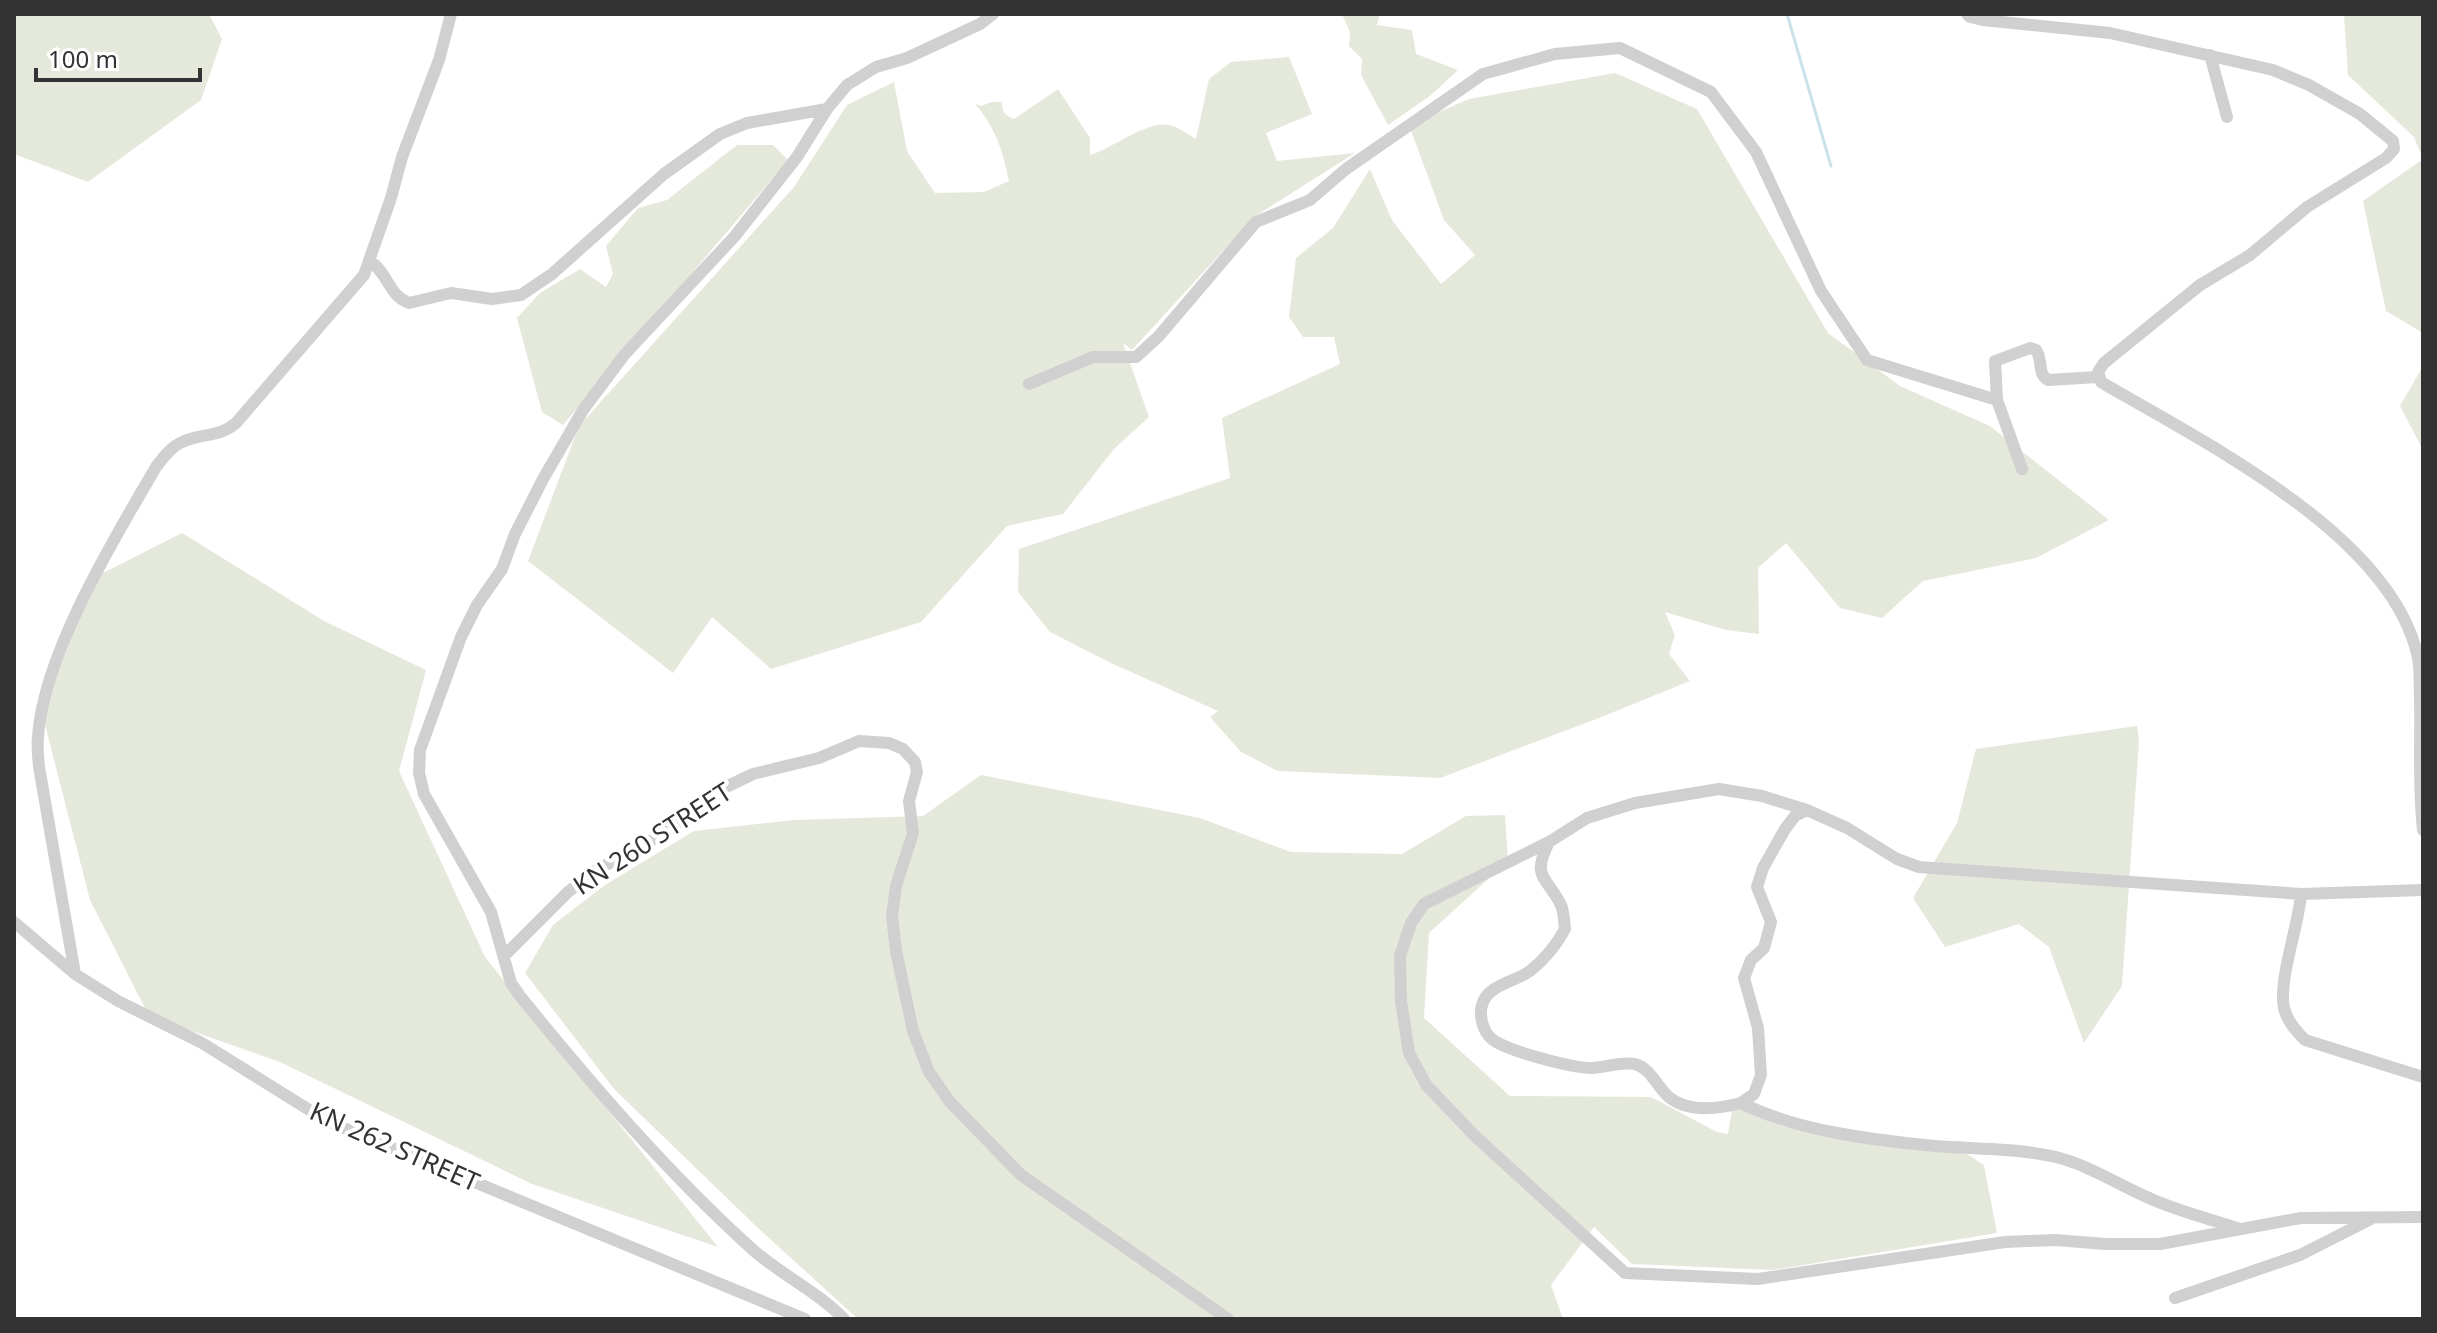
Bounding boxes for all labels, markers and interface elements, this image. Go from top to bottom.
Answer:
scale bar [36,32,200,82]
text: 100 m [48,42,118,75]
street label: KN 260 STREET [566,773,739,903]
street label: KN 262 STREET [304,1092,486,1200]

